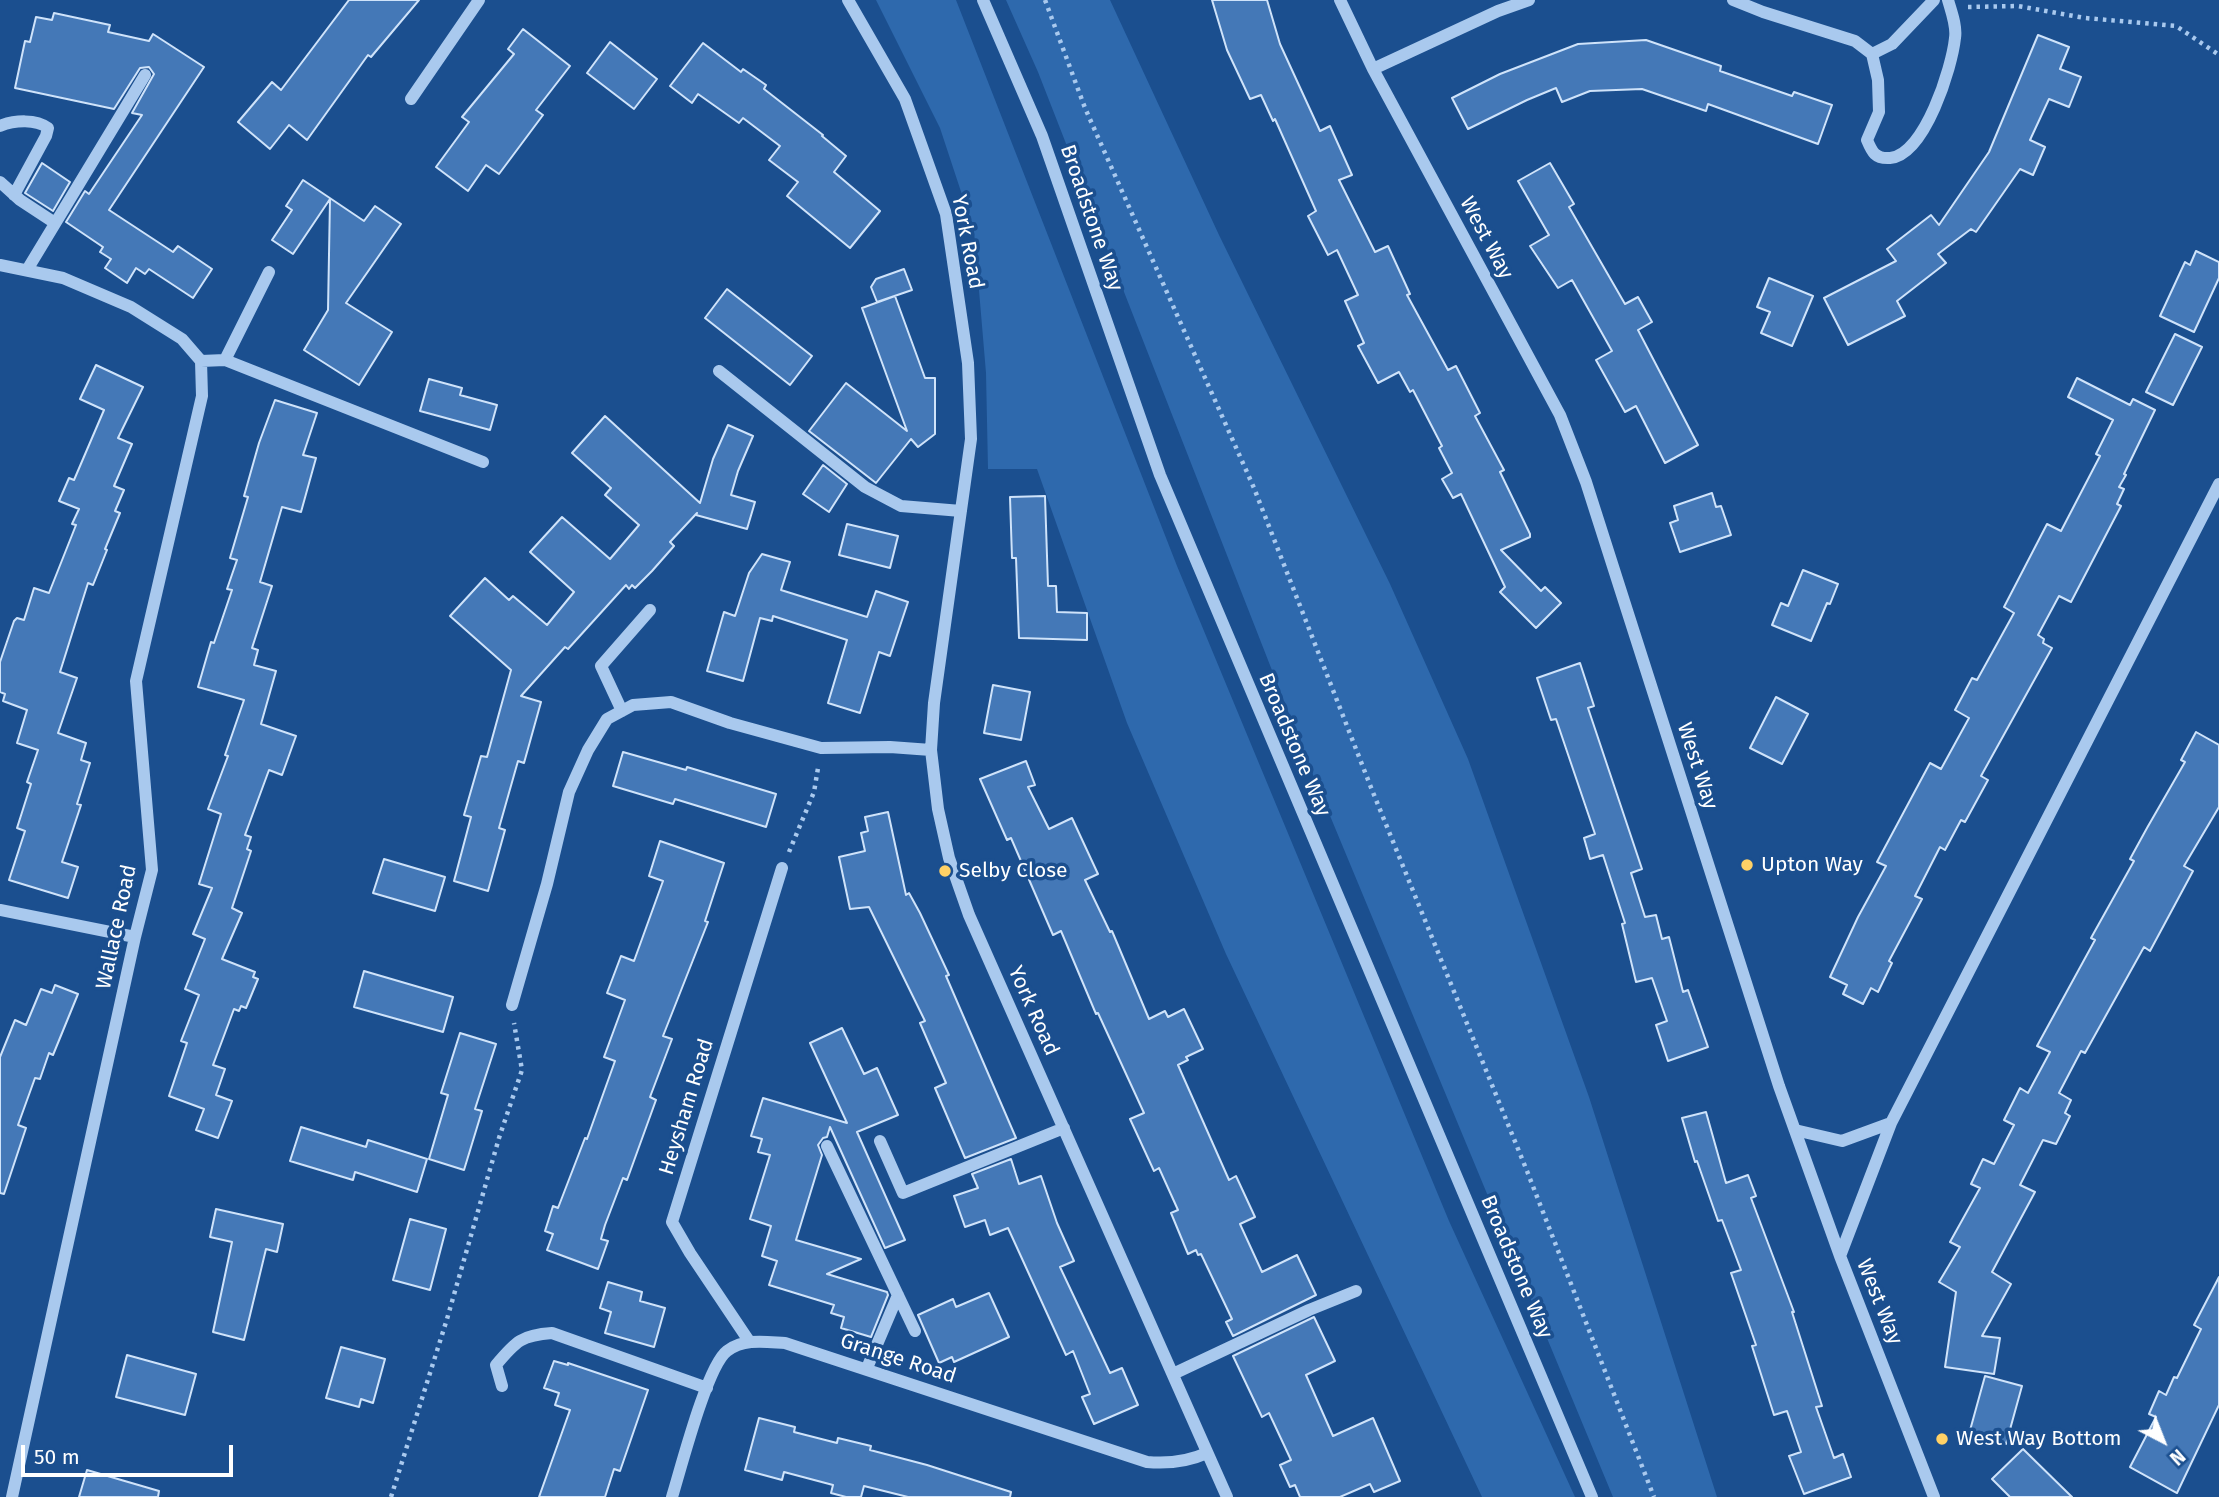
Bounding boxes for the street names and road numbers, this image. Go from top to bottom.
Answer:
street label: Broadstone Way [1054,142,1128,294]
street label: West Way [1454,192,1518,284]
street label: York Road [946,193,988,291]
street label: Broadstone Way [1252,670,1336,820]
street label: West Way [1671,719,1723,813]
street label: Wallace Road [92,862,142,992]
street label: York Road [1002,962,1064,1060]
street label: Heysham Road [654,1036,720,1178]
street label: Broadstone Way [1474,1192,1558,1342]
street label: West Way [1851,1256,1907,1348]
street label: Grange Road [837,1328,959,1390]

